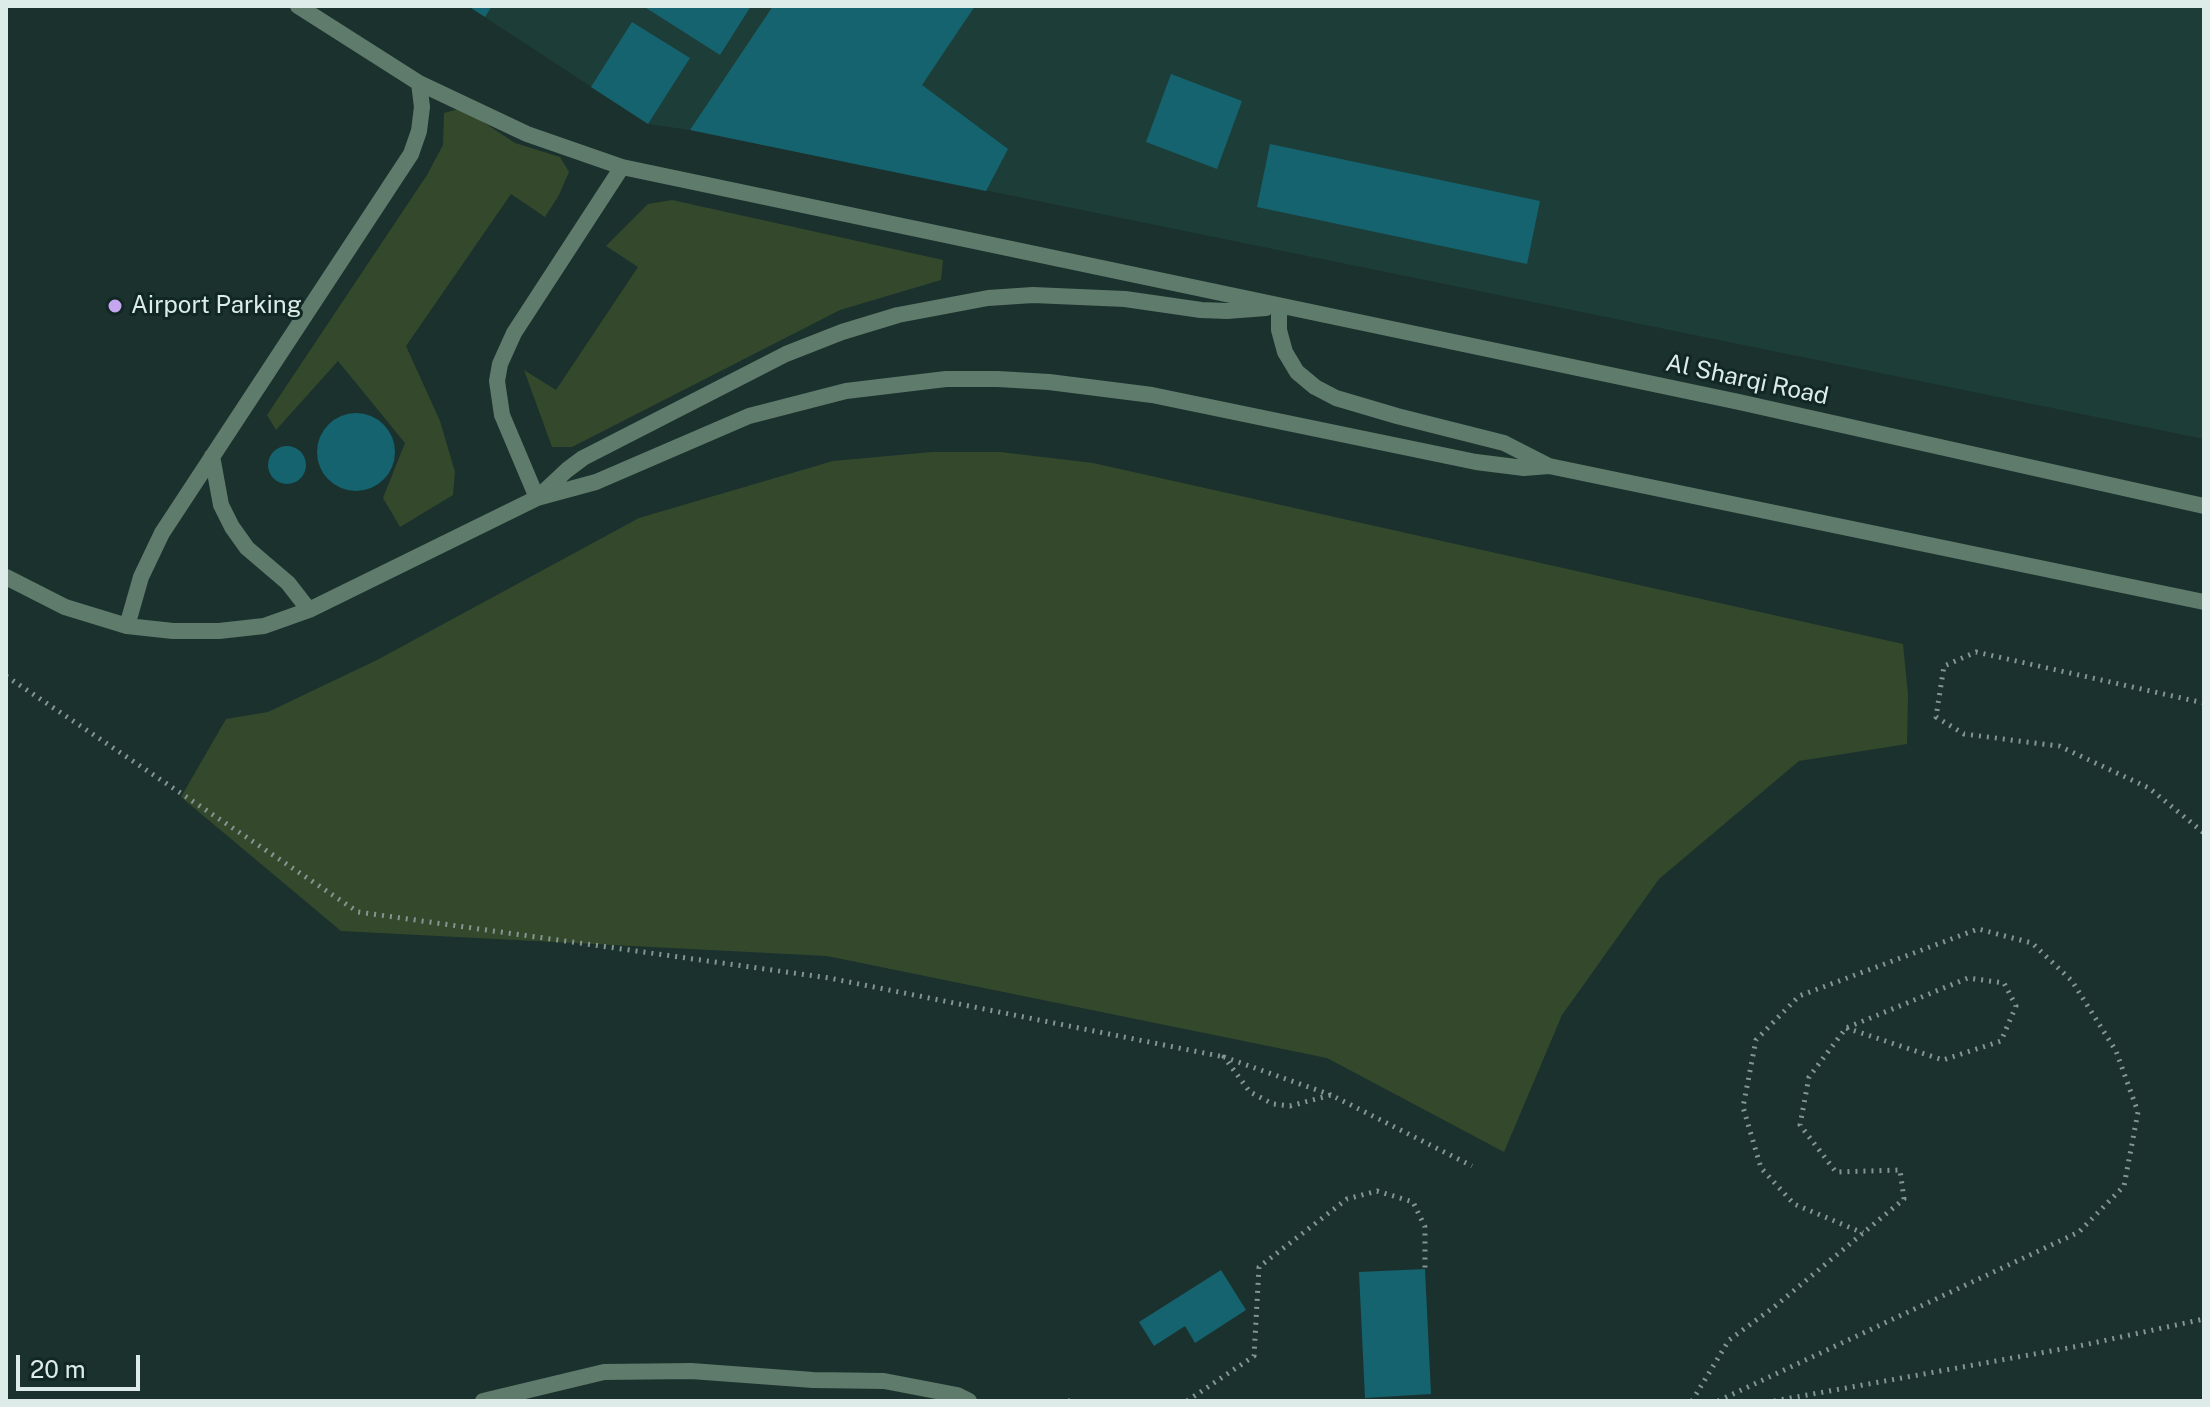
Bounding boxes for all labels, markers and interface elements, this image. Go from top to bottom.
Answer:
place label: Airport Parking [131,292,302,320]
marker: Airport Parking [106,297,124,315]
street label: Al Sharqi Road [1663,349,1831,411]
scale bar [20,1339,144,1389]
text: 20 m [30,1355,86,1383]

